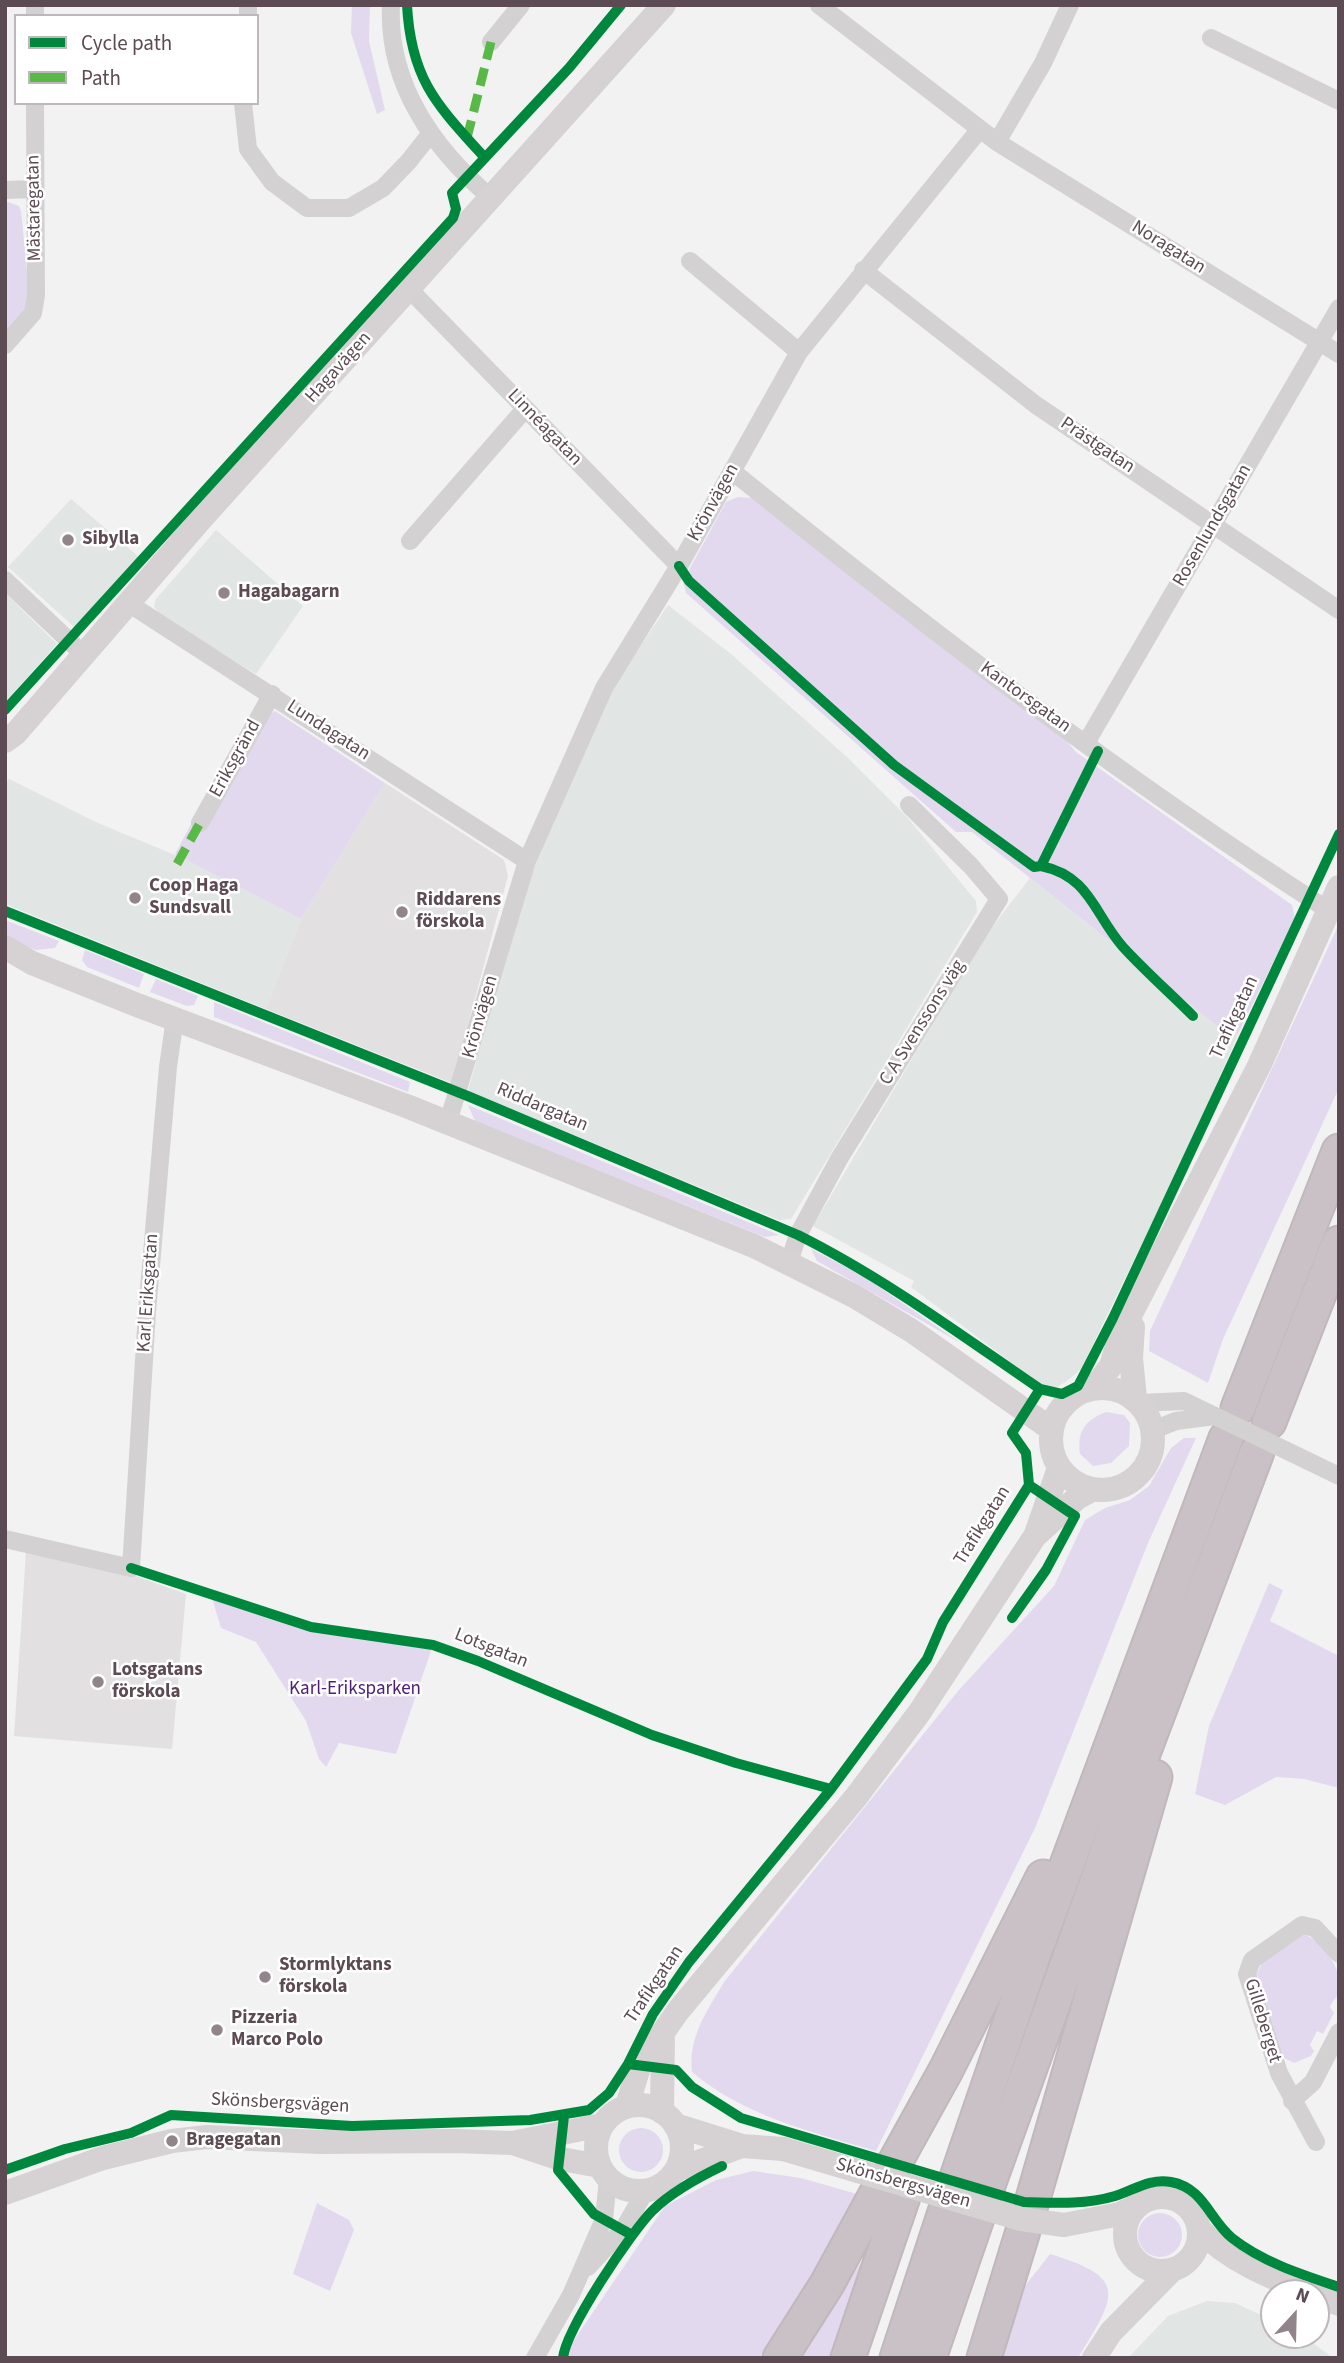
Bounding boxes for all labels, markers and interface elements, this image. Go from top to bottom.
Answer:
legend [14,14,259,105]
text: Cycle path [81,28,172,58]
text: Path [81,63,121,93]
street label: Mästaregatan [23,154,47,262]
street label: Noragatan [1127,216,1209,280]
street label: Hagavägen [301,328,377,408]
street label: Linnéagatan [502,385,586,471]
street label: Prästgatan [1055,413,1139,479]
street label: Krönvägen [683,460,745,546]
street label: Rosenlundsgatan [1169,461,1257,591]
place label: Sibylla [82,529,139,551]
marker: Sibylla [60,532,76,548]
place label: Hagabagarn [238,582,340,604]
marker: Hagabagarn [216,585,232,601]
street label: Kantorsgatan [975,657,1075,739]
street label: Lundagatan [282,696,374,766]
street label: Eriksgränd [205,716,267,802]
place label: Coop Haga Sundsvall [149,876,238,920]
marker: Coop Haga Sundsvall [127,890,143,906]
place label: Riddarens förskola [416,890,501,934]
marker: Riddarens förskola [394,904,410,920]
street label: C A Svenssons väg [875,956,971,1090]
street label: Krönvägen [458,973,504,1061]
street label: Trafikgatan [1206,973,1264,1063]
street label: Riddargatan [493,1079,591,1137]
street label: Karl Eriksgatan [133,1233,165,1353]
street label: Trafikgatan [950,1482,1016,1570]
street label: Lotsgatan [451,1624,531,1674]
place label: Lotsgatans förskola [112,1660,203,1704]
marker: Lotsgatans förskola [90,1674,106,1690]
park label: Karl-Eriksparken [289,1679,421,1701]
street label: Trafikgatan [621,1942,689,2028]
place label: Stormlyktans förskola [279,1955,392,1999]
marker: Stormlyktans förskola [257,1969,273,1985]
street label: Gilleberget [1238,1976,1286,2066]
place label: Pizzeria Marco Polo [231,2008,323,2052]
marker: Pizzeria Marco Polo [209,2022,225,2038]
street label: Skönsbergsvägen [210,2089,350,2119]
place label: Bragegatan [186,2130,281,2152]
marker: Bragegatan [164,2133,180,2149]
street label: Skönsbergsvägen [833,2154,973,2214]
north arrow [1260,2279,1330,2349]
text: N [1291,2281,1313,2311]

